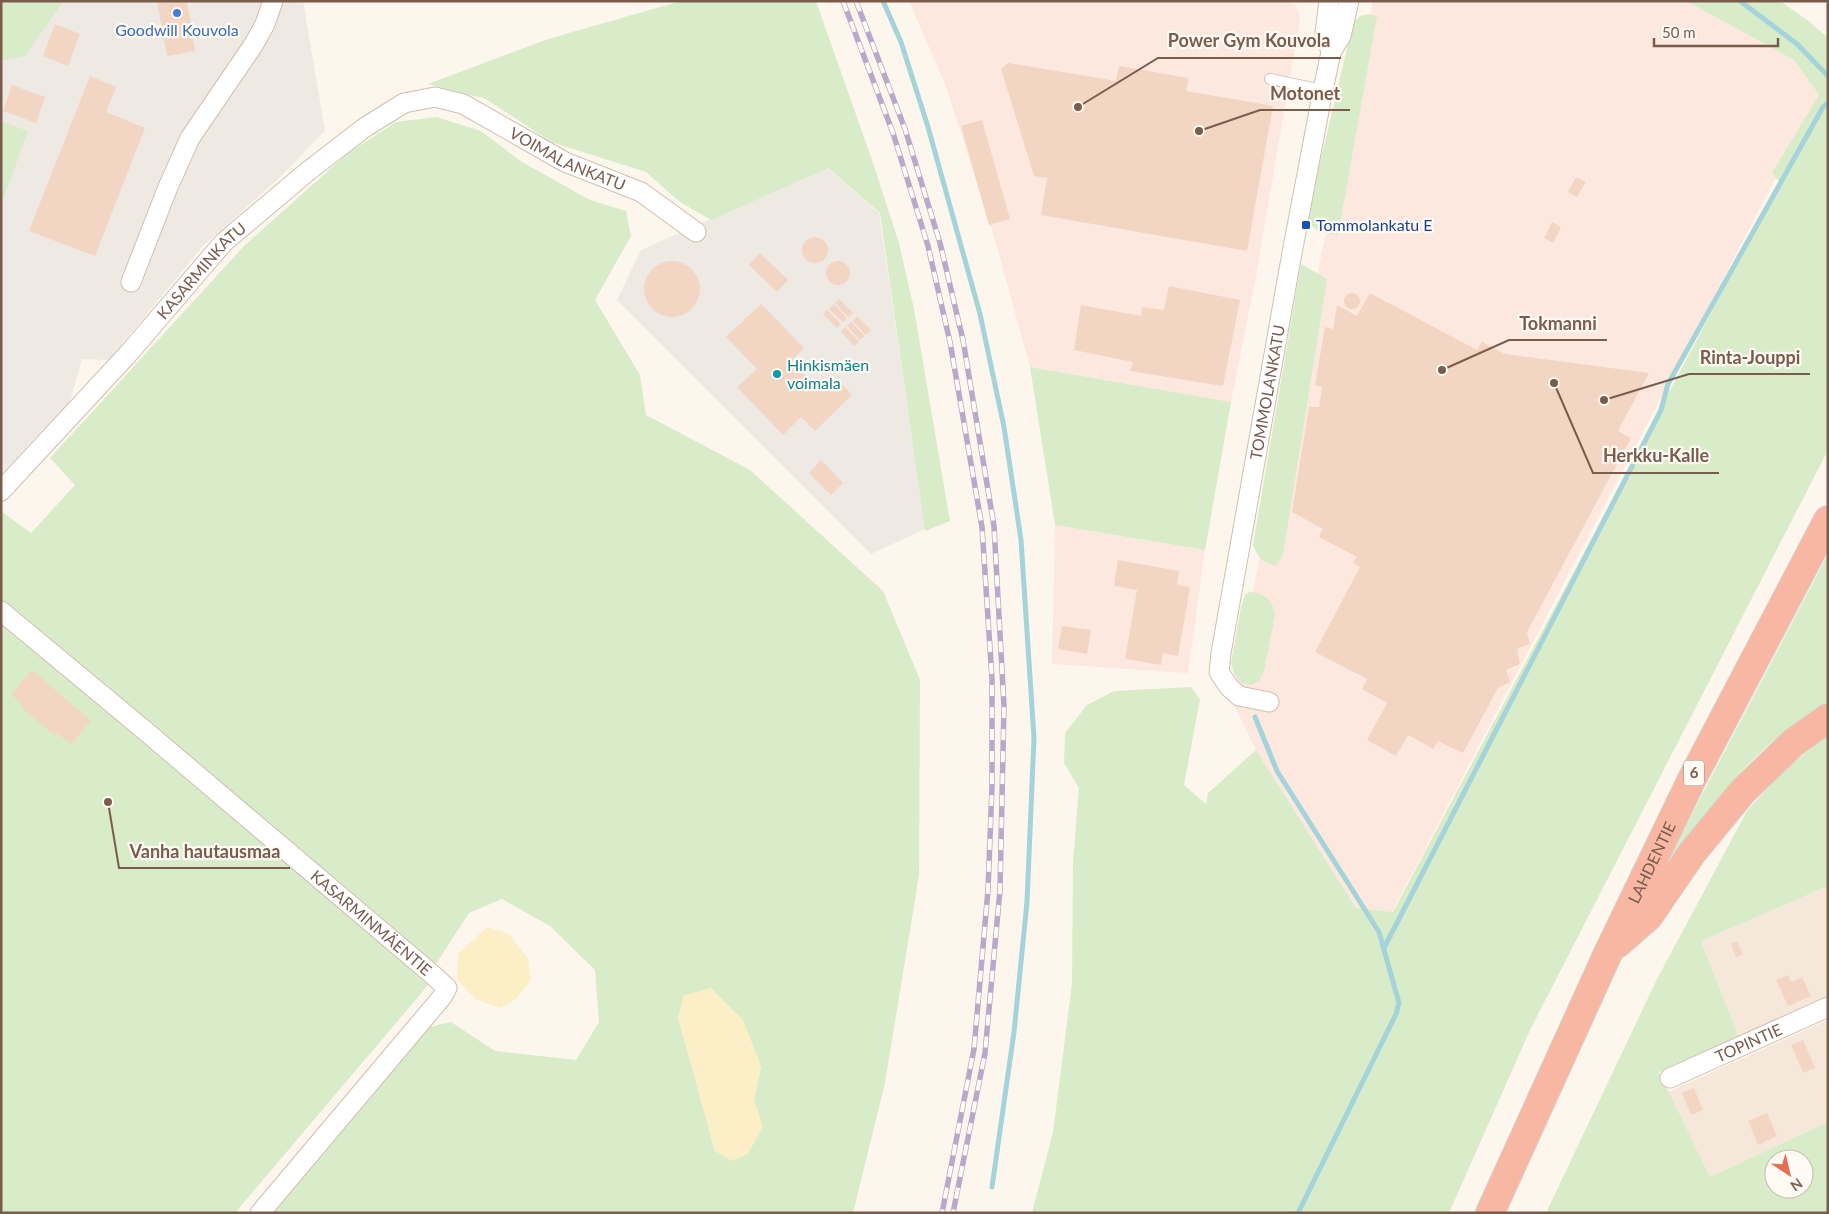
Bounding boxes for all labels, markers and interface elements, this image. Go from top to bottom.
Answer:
marker: Goodwill Kouvola [171,7,183,19]
scale bar [1654,15,1778,47]
place label: Goodwill Kouvola [115,20,239,39]
text: 50 m [1662,23,1696,41]
callout: Power Gym Kouvola [1158,25,1341,58]
text: Power Gym Kouvola [1168,29,1330,51]
callout: Motonet [1260,77,1350,110]
text: Motonet [1270,82,1340,104]
street label: VOIMALANKATU [507,123,629,194]
place label: Tommolankatu E [1316,215,1433,234]
street label: KASARMINKATU [152,218,249,322]
marker: Tommolankatu E [1300,219,1312,231]
callout: Tokmanni [1509,307,1607,340]
text: Tokmanni [1519,312,1597,334]
street label: TOMMOLANKATU [1245,323,1288,461]
callout: Rinta-Jouppi [1689,341,1810,374]
text: Rinta-Jouppi [1700,346,1800,368]
place label: Hinkismäen voimala [787,355,869,392]
marker: Hinkismäen voimala [771,368,783,380]
callout: Herkku-Kalle [1593,440,1719,473]
text: Herkku-Kalle [1603,444,1709,466]
road number: 6 [1684,760,1704,786]
street label: LAHDENTIE [1624,818,1679,906]
callout: Vanha hautausmaa [119,835,290,868]
text: Vanha hautausmaa [129,840,280,862]
street label: KASARMINMÄENTIE [307,866,436,979]
street label: TOPINTIE [1712,1019,1785,1066]
north arrow [1764,1149,1814,1199]
text: N [1787,1175,1806,1195]

